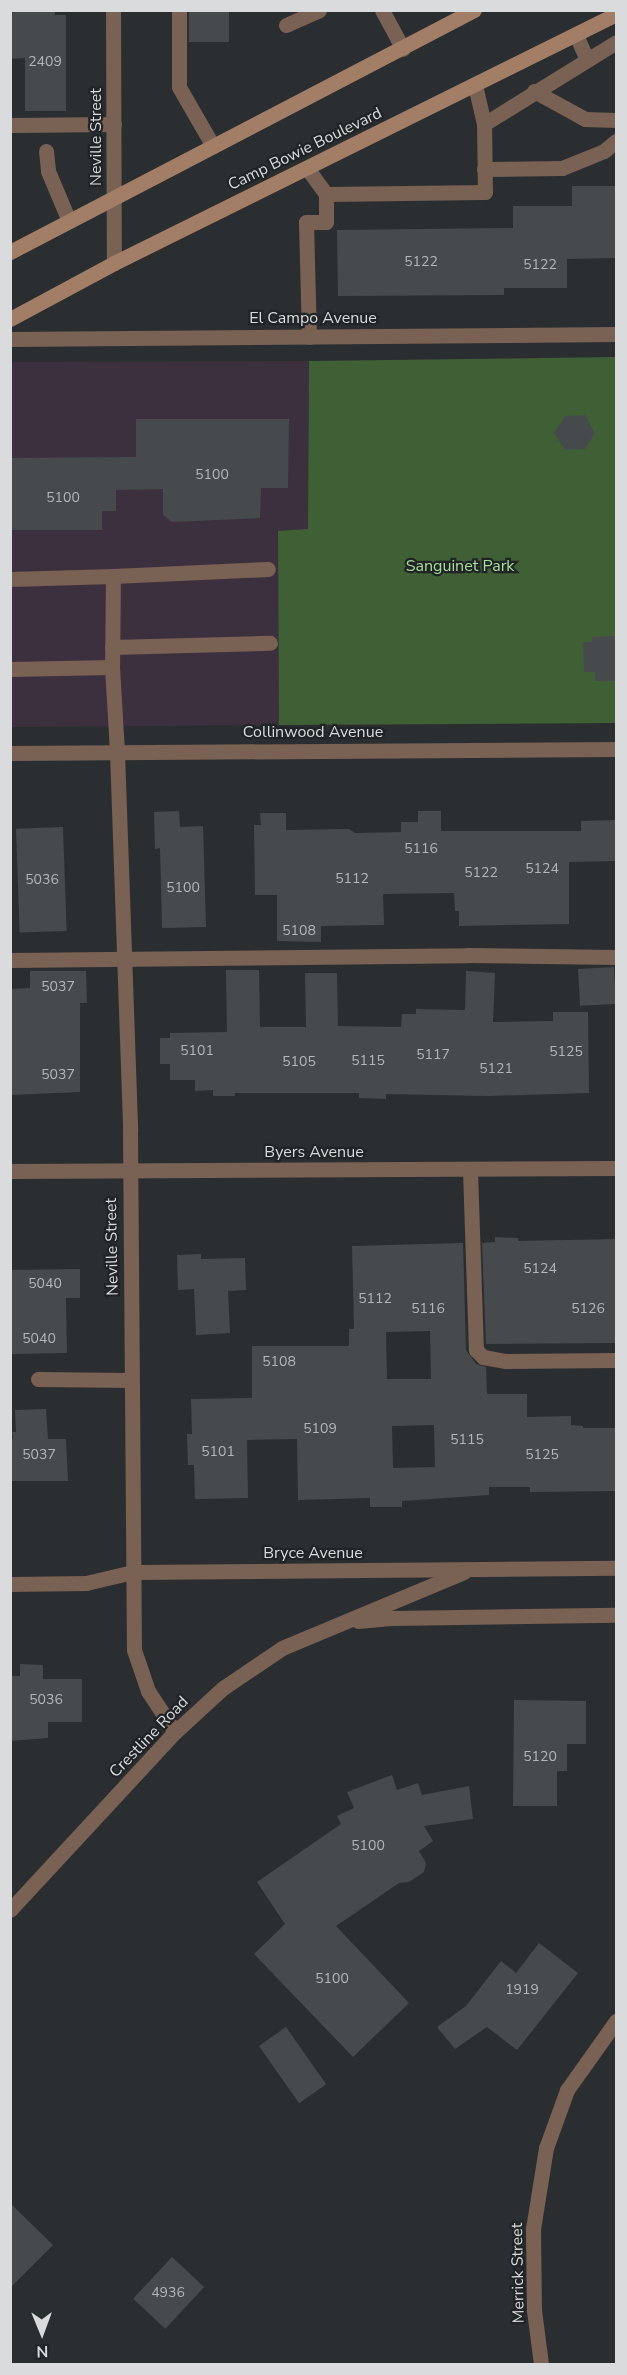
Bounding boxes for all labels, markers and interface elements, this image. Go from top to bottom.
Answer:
house number: 2409 [28,54,62,70]
street label: Neville Street [86,88,106,186]
street label: Camp Bowie Boulevard [225,103,385,195]
house number: 5122 [404,254,438,270]
house number: 5122 [523,257,557,273]
street label: El Campo Avenue [249,308,377,328]
house number: 5100 [195,467,229,483]
house number: 5100 [46,490,80,506]
park label: Sanguinet Park [406,556,514,576]
street label: Collinwood Avenue [243,722,383,742]
house number: 5116 [404,841,438,857]
house number: 5124 [525,861,559,877]
house number: 5122 [464,865,498,881]
house number: 5112 [335,871,369,887]
house number: 5036 [25,872,59,888]
house number: 5100 [166,880,200,896]
house number: 5108 [282,923,316,939]
house number: 5037 [41,979,75,995]
house number: 5101 [180,1043,214,1059]
house number: 5125 [549,1044,583,1060]
house number: 5117 [416,1047,450,1063]
house number: 5115 [351,1053,385,1069]
house number: 5105 [282,1054,316,1070]
house number: 5121 [479,1061,513,1077]
house number: 5037 [41,1067,75,1083]
street label: Byers Avenue [264,1142,364,1162]
street label: Neville Street [102,1198,122,1296]
house number: 5124 [523,1261,557,1277]
house number: 5040 [28,1276,62,1292]
house number: 5112 [358,1291,392,1307]
house number: 5116 [411,1301,445,1317]
house number: 5126 [571,1301,605,1317]
house number: 5040 [22,1331,56,1347]
house number: 5108 [262,1354,296,1370]
house number: 5109 [303,1421,337,1437]
house number: 5115 [450,1432,484,1448]
house number: 5101 [201,1444,235,1460]
house number: 5037 [22,1447,56,1463]
house number: 5125 [525,1447,559,1463]
street label: Bryce Avenue [263,1543,363,1563]
house number: 5036 [29,1692,63,1708]
street label: Crestline Road [105,1692,193,1782]
house number: 5120 [523,1749,557,1765]
house number: 5100 [351,1838,385,1854]
house number: 5100 [315,1971,349,1987]
house number: 1919 [505,1982,539,1998]
street label: Merrick Street [508,2223,528,2323]
house number: 4936 [151,2285,185,2301]
north arrow [12,2303,72,2363]
text: N [36,2340,48,2362]

